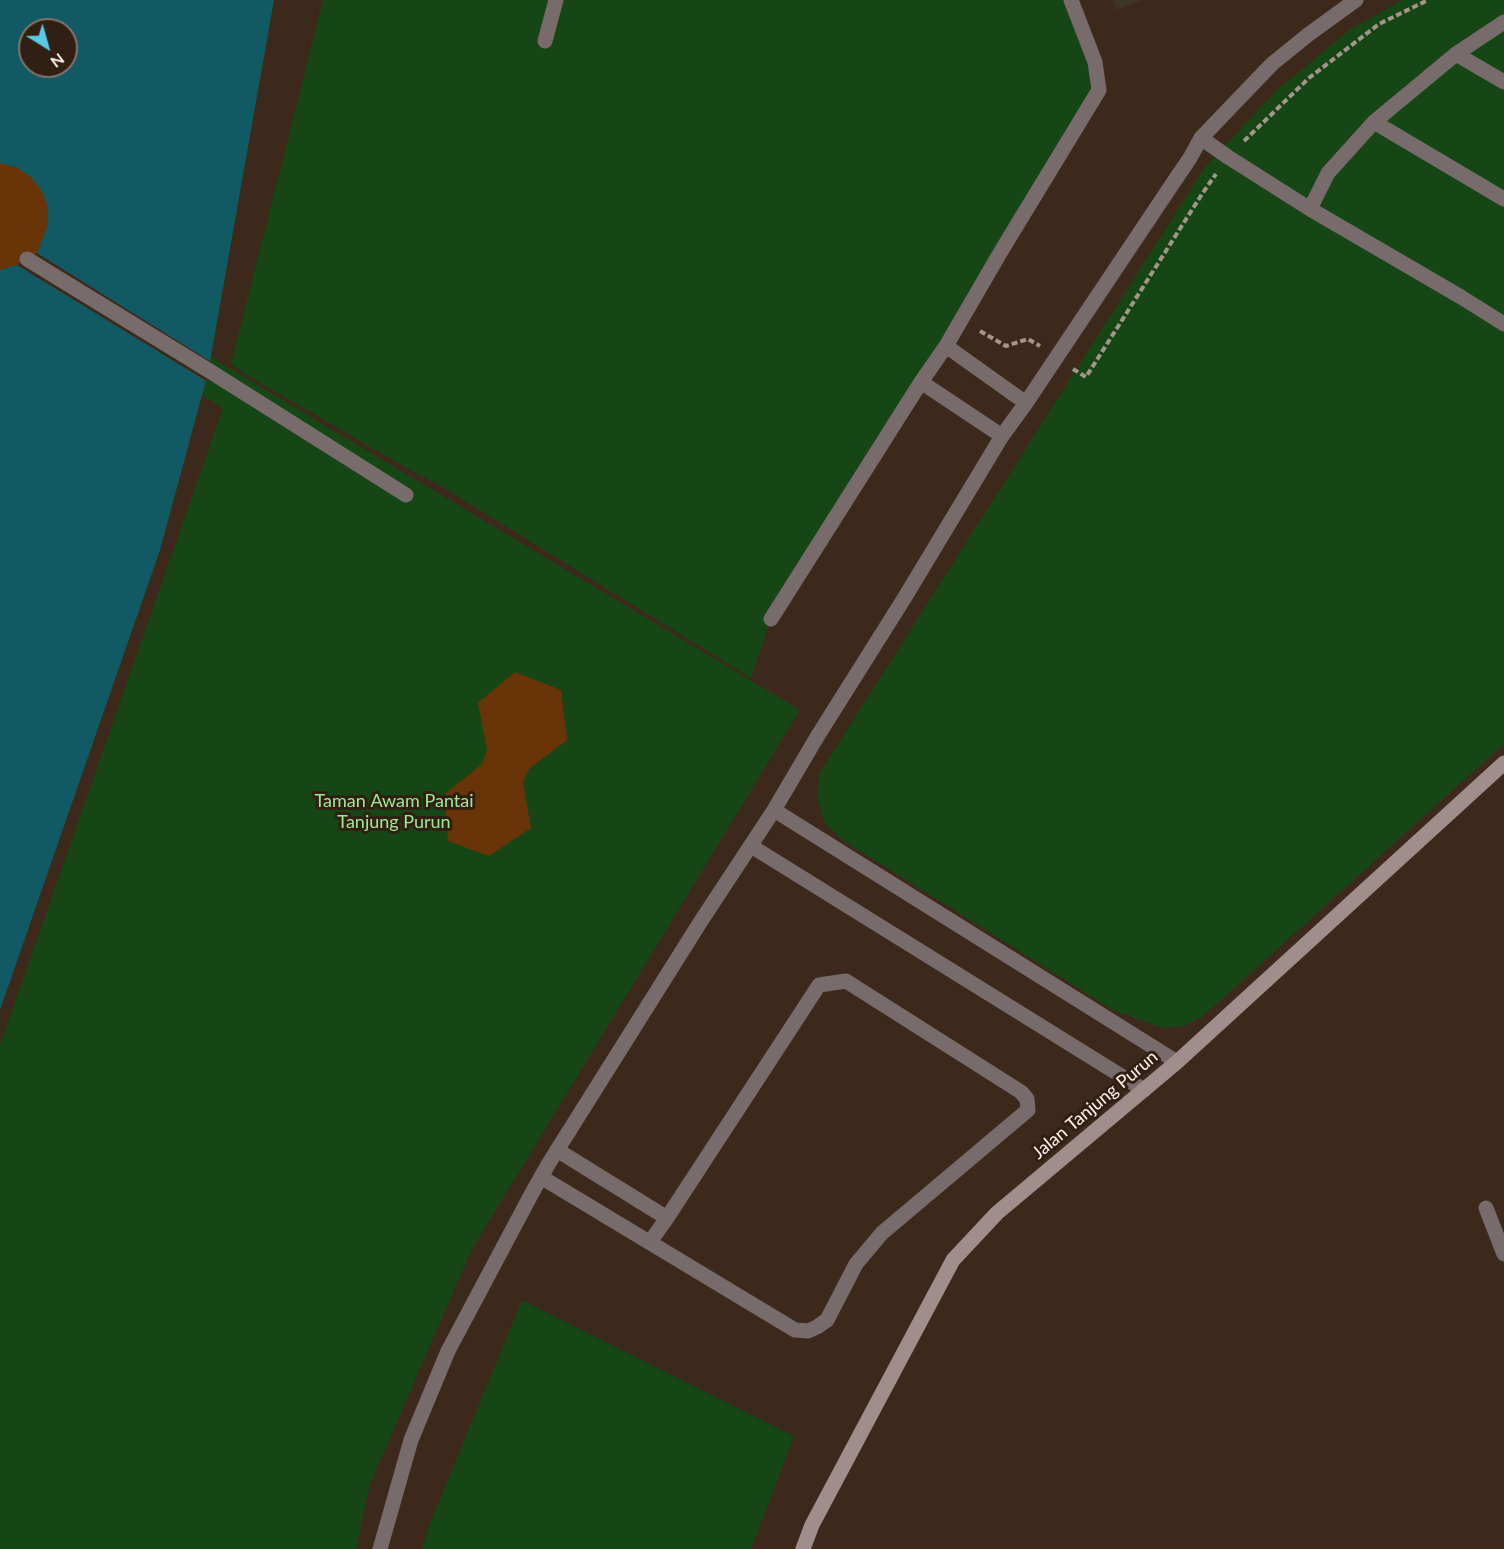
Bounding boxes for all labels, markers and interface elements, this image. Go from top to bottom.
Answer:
north arrow [18,18,78,78]
text: N [47,50,69,72]
park label: Taman Awam Pantai Tanjung Purun [314,790,474,832]
street label: Jalan Tanjung Purun [1028,1046,1162,1164]

